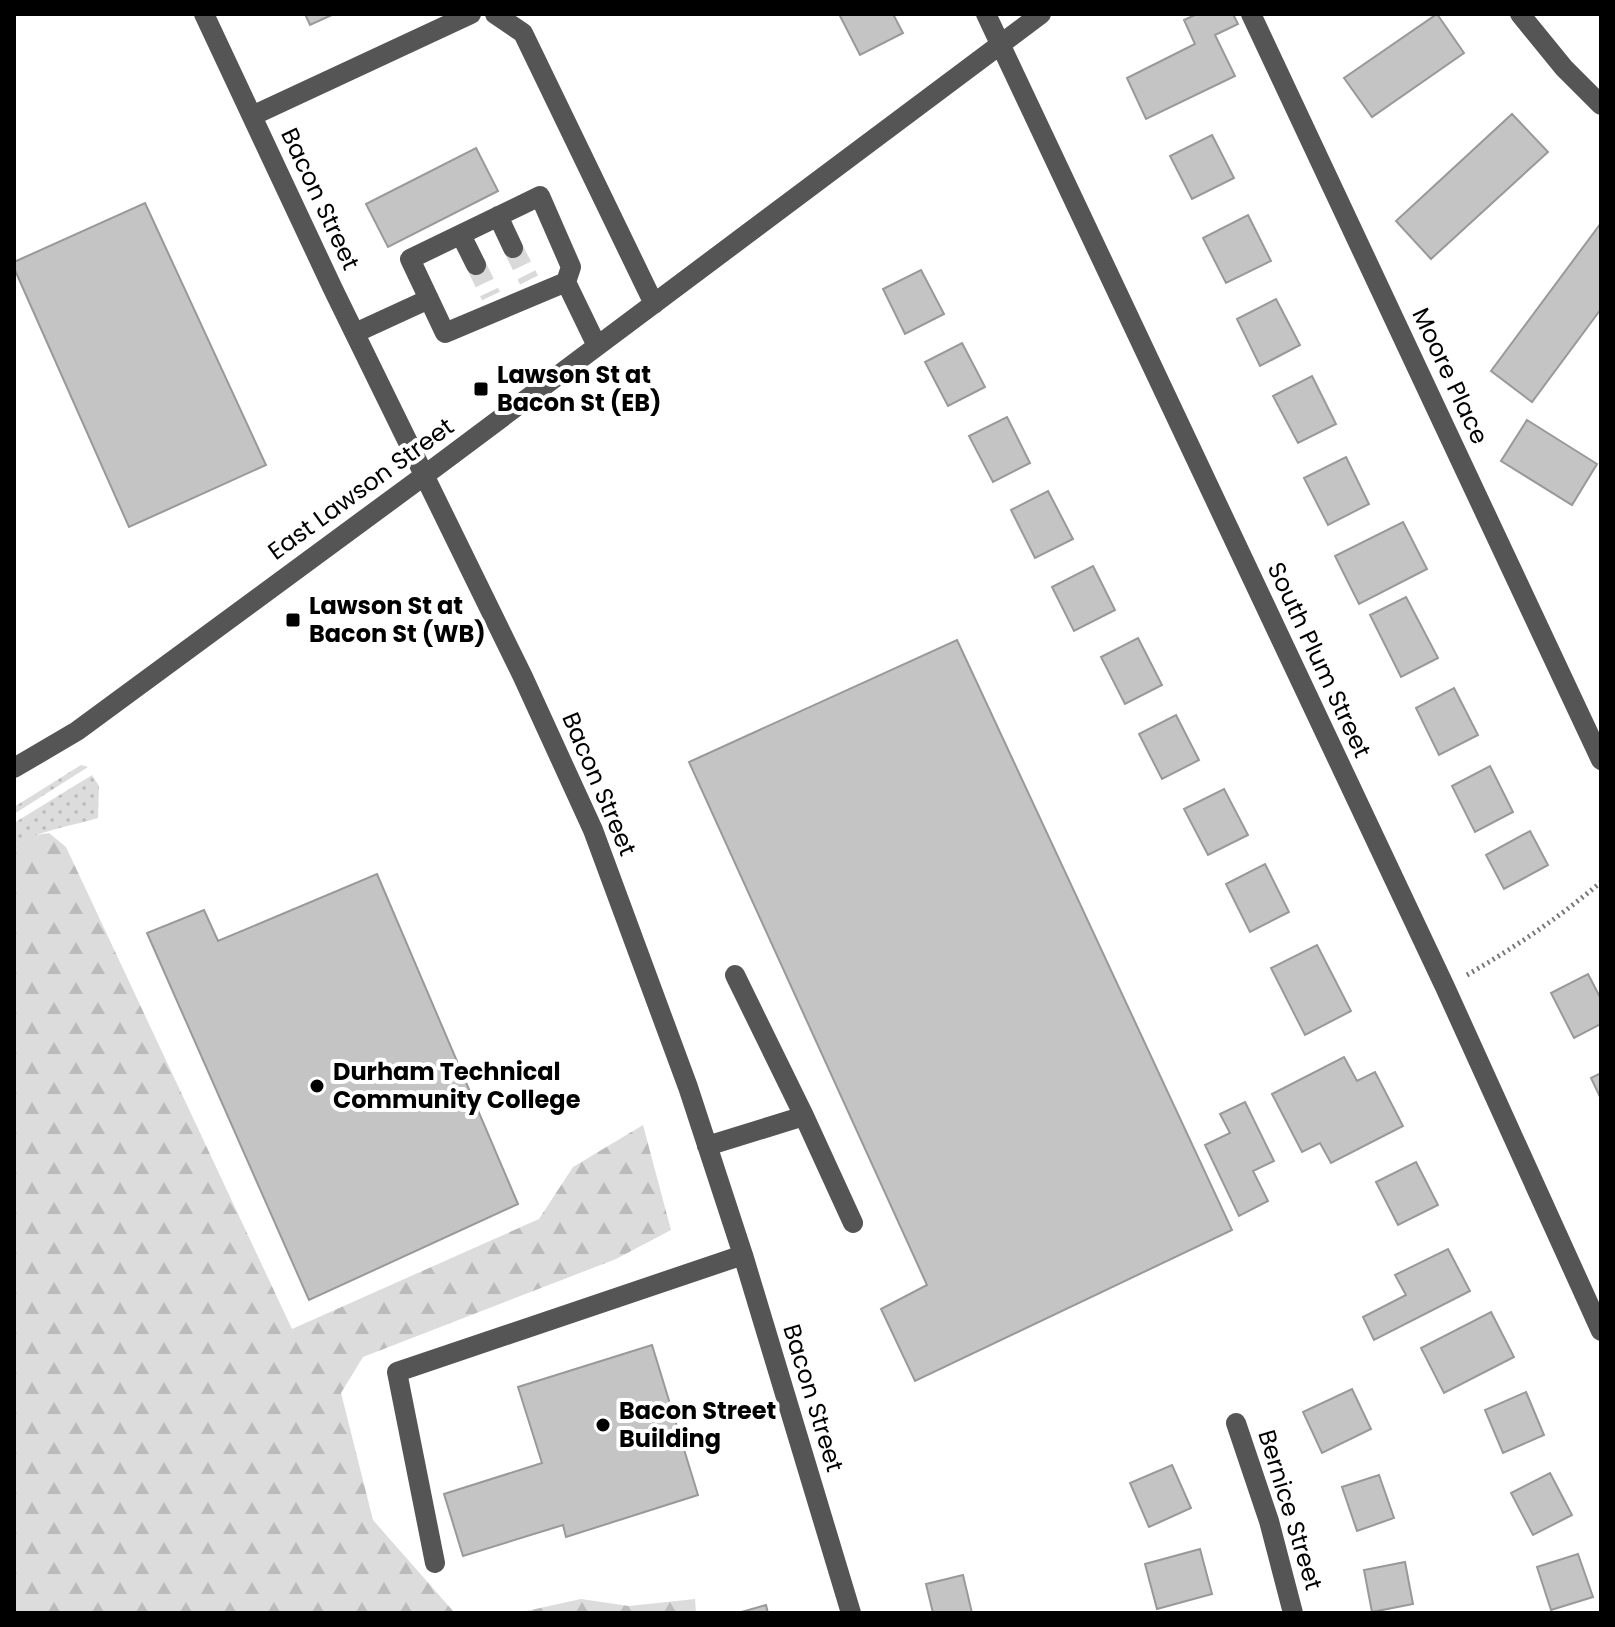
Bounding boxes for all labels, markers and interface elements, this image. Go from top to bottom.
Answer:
street label: Bacon Street [273,123,368,275]
street label: Moore Place [1404,302,1496,449]
place label: Lawson St at Bacon St (EB) [497,358,661,419]
marker: Lawson St at Bacon St (EB) [472,380,490,398]
street label: East Lawson Street [261,410,460,567]
street label: South Plum Street [1260,557,1379,763]
place label: Lawson St at Bacon St (WB) [309,589,486,650]
marker: Lawson St at Bacon St (WB) [284,611,302,629]
street label: Bacon Street [554,707,645,861]
place label: Durham Technical Community College [333,1055,581,1116]
marker: Durham Technical Community College [308,1077,326,1095]
street label: Bacon Street [775,1320,852,1476]
place label: Bacon Street Building [619,1394,776,1455]
marker: Bacon Street Building [594,1416,612,1434]
street label: Bernice Street [1250,1426,1331,1594]

